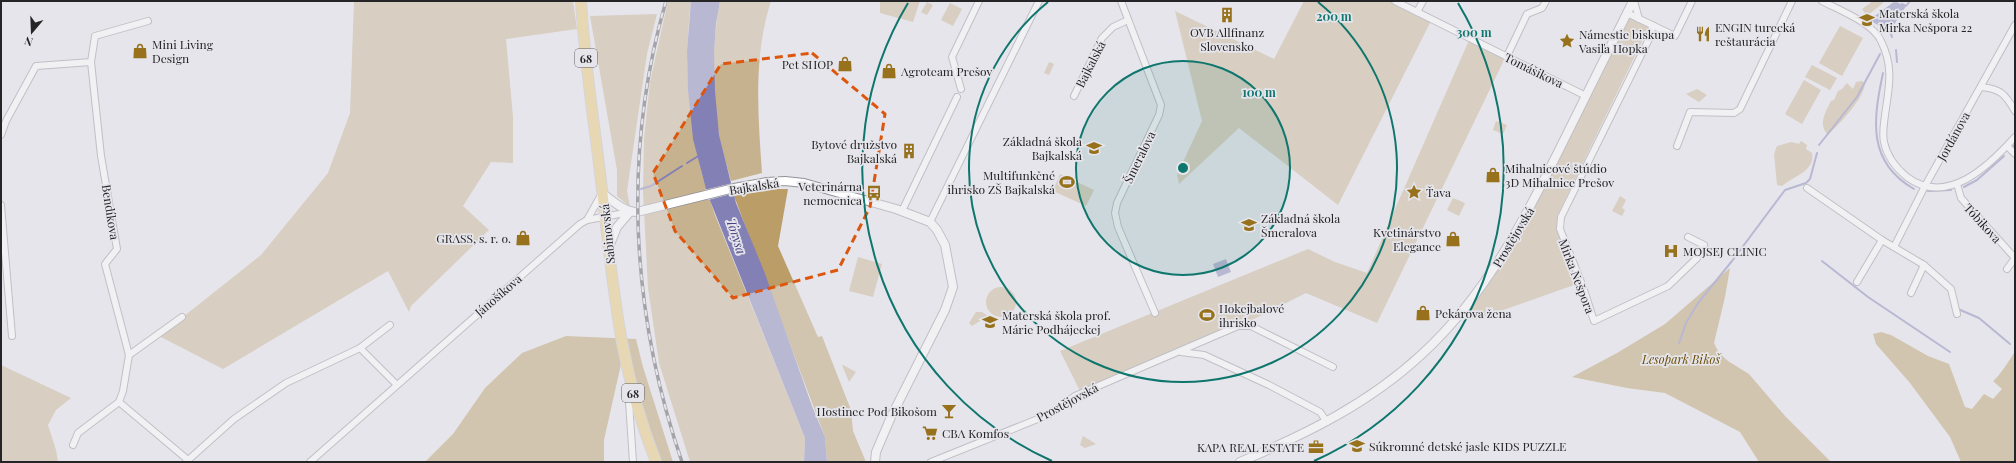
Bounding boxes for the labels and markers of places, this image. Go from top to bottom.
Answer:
place label: Materská škola Mirka Nešpora 22 [1879,5,1973,35]
building icon: OVB Allfinanz Slovensko [1218,6,1236,24]
school or university icon: Materská škola Mirka Nešpora 22 [1858,11,1876,29]
place label: ENGIN turecká reštaurácia [1715,19,1795,49]
place label: OVB Allfinanz Slovensko [1190,24,1264,54]
restaurant icon: ENGIN turecká reštaurácia [1694,25,1712,43]
place label: Námestie biskupa Vasiľa Hopka [1578,26,1674,56]
place icon: Námestie biskupa Vasiľa Hopka [1558,32,1576,50]
place label: Mini Living Design [152,36,214,66]
shop icon: Mini Living Design [131,42,149,60]
shop icon: Pet SHOP [836,55,854,73]
place label: Pet SHOP [782,56,833,72]
shop icon: Agroteam Prešov [880,62,898,80]
place label: Agroteam Prešov [900,63,993,79]
place label: Základná škola Bajkalská [1003,133,1082,163]
place label: Bytové družstvo Bajkalská [811,136,897,166]
school or university icon: Základná škola Bajkalská [1085,139,1103,157]
building icon: Bytové družstvo Bajkalská [900,142,918,160]
place label: Mihalnicové štúdio 3D Mihalnice Prešov [1505,160,1614,190]
centre of rings [1176,161,1190,175]
shop icon: Mihalnicové štúdio 3D Mihalnice Prešov [1484,166,1502,184]
place label: Multifunkčné ihrisko ZŠ Bajkalská [947,167,1055,197]
sports icon: Multifunkčné ihrisko ZŠ Bajkalská [1058,173,1076,191]
place label: Veterinárna nemocnica [797,178,862,208]
place icon: Ťava [1405,183,1423,201]
bus stop icon: Veterinárna nemocnica [865,184,883,202]
place label: Ťava [1426,184,1451,200]
place label: Základná škola Šmeralova [1261,210,1340,240]
school or university icon: Základná škola Šmeralova [1240,216,1258,234]
place label: Kvetinárstvo Elegance [1373,224,1441,254]
shop icon: GRASS, s. r. o. [514,229,532,247]
place label: GRASS, s. r. o. [436,230,511,246]
shop icon: Kvetinárstvo Elegance [1444,230,1462,248]
hospital icon: MOJSEJ CLINIC [1662,242,1680,260]
place label: MOJSEJ CLINIC [1683,243,1767,259]
place label: Hokejbalové ihrisko [1219,300,1284,330]
shop icon: Pekárova žena [1414,304,1432,322]
place label: Pekárova žena [1435,305,1512,321]
sports icon: Hokejbalové ihrisko [1198,306,1216,324]
place label: Materská škola prof. Márie Podhájeckej [1002,307,1111,337]
school or university icon: Materská škola prof. Márie Podhájeckej [981,313,999,331]
bar icon: Hostinec Pod Bikošom [940,402,958,420]
place label: Hostinec Pod Bikošom [817,403,937,419]
supermarket icon: CBA Komfos [921,424,939,442]
place label: CBA Komfos [942,425,1009,441]
school or university icon: Súkromné detské jasle KIDS PUZZLE [1348,437,1366,455]
office icon: KAPA REAL ESTATE [1307,438,1325,456]
place label: Súkromné detské jasle KIDS PUZZLE [1369,438,1566,454]
place label: KAPA REAL ESTATE [1197,439,1304,455]

